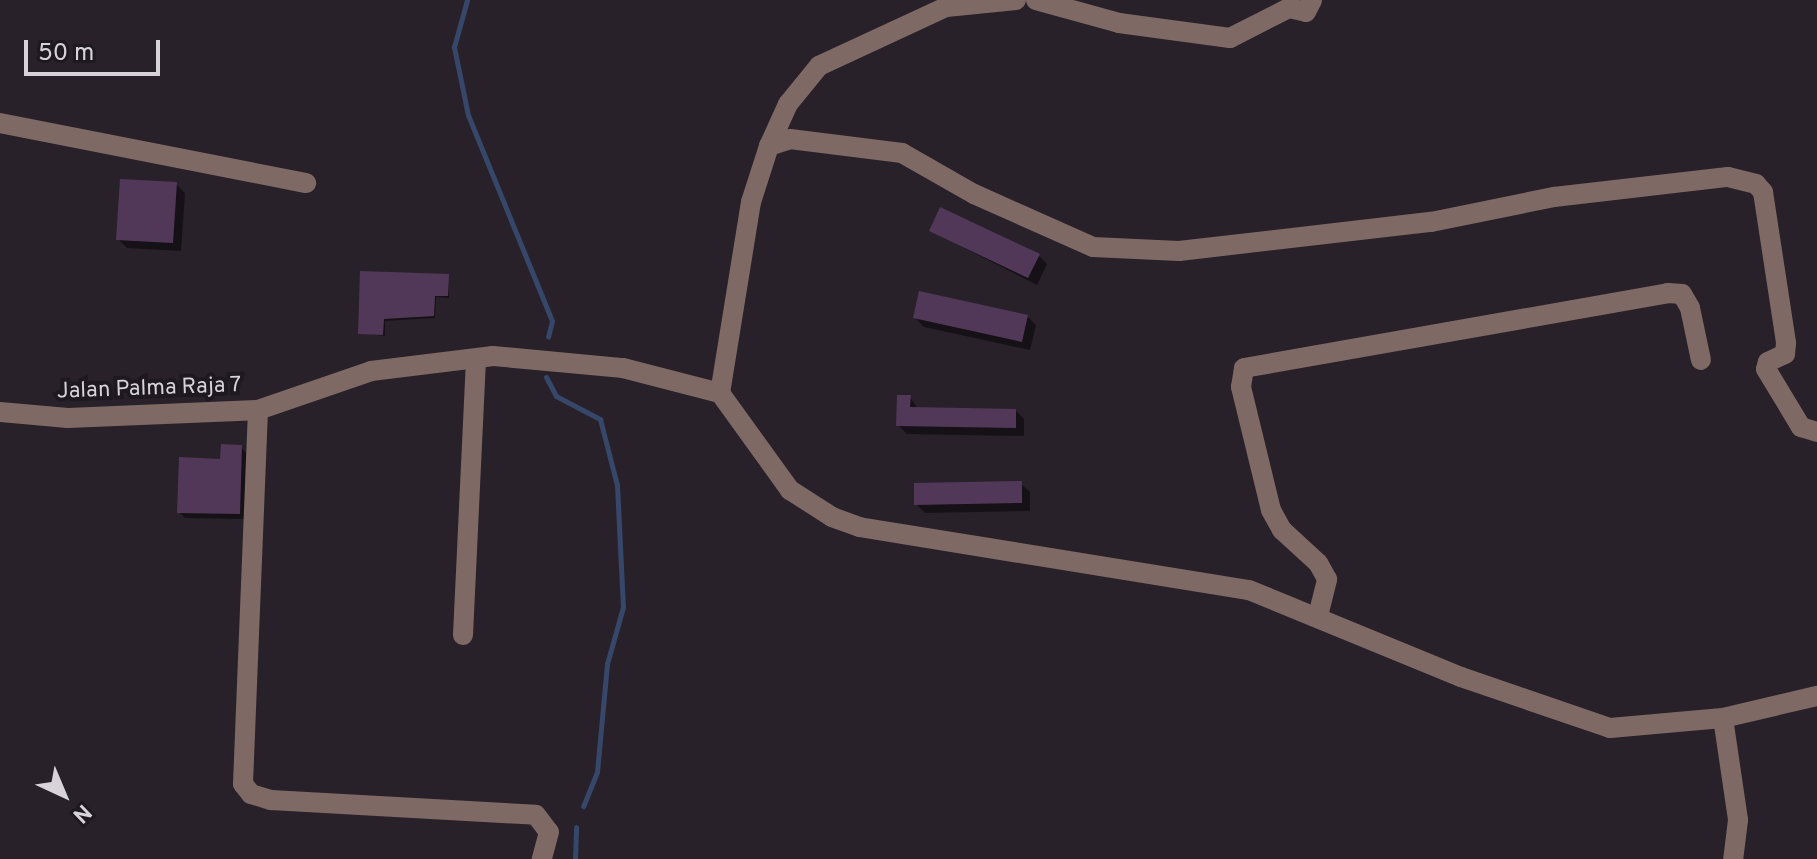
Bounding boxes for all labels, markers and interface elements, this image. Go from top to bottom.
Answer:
scale bar [28,24,164,74]
text: 50 m [38,39,94,69]
street label: Jalan Palma Raja 7 [56,373,242,405]
north arrow [24,755,104,835]
text: N [66,797,96,828]

